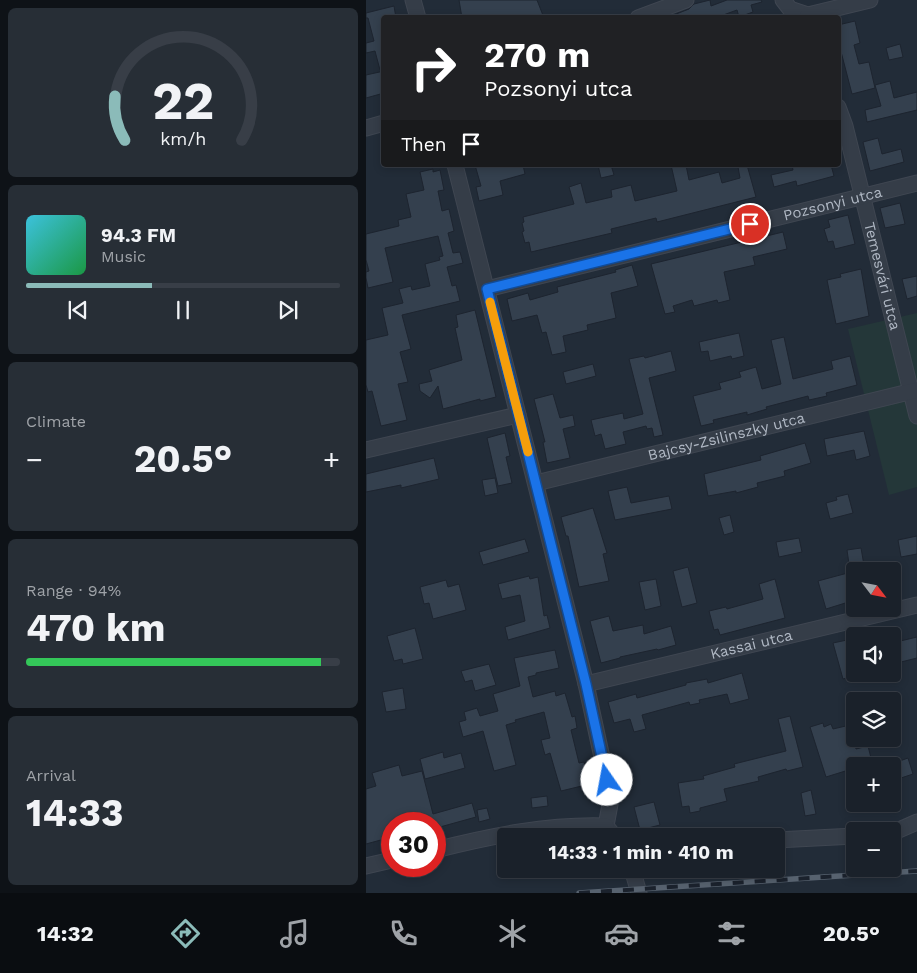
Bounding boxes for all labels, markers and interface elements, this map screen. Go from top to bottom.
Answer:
text: 270 m [484,34,590,76]
icon: right [401,35,466,100]
text: 22 [152,71,214,132]
text: Pozsonyi utca [484,76,632,101]
text: km/h [160,128,206,149]
icon: arrive [457,130,485,158]
text: Then [401,133,447,156]
street label: Pozsonyi utca [781,183,884,225]
pin [729,203,771,245]
icon: arrive [736,210,764,238]
street label: Temesvári utca [860,220,904,333]
text: 94.3 FM [101,224,176,247]
text: Music [101,247,146,266]
icon: previous [64,296,92,324]
icon: pause [169,296,197,324]
icon: next [274,296,302,324]
street label: Bajcsy-Zsilinszky utca [646,409,807,464]
text: Climate [26,412,86,431]
text: 20.5° [134,437,232,481]
text: − [26,443,43,476]
text: + [323,443,340,476]
north arrow [846,562,901,618]
map controls [846,562,901,877]
text: Range · 94% [26,581,121,600]
text: 470 km [26,606,166,650]
street label: Kassai utca [708,626,795,663]
button: sound [846,627,901,682]
button: layers [846,692,901,747]
position arrow [580,753,632,805]
button: + [846,757,901,812]
text: Arrival [26,766,76,785]
text: 14:33 [26,791,123,835]
speed limit sign: 30 [381,812,446,877]
button: − [846,822,901,877]
text: 14:33 · 1 min · 410 m [548,841,734,864]
icon: directions [168,916,203,951]
icon: music [277,916,312,951]
icon: phone [386,916,421,951]
icon: climate [495,916,530,951]
icon: car [604,916,639,951]
icon: filters [714,916,749,951]
text: 14:32 [37,921,94,946]
text: 20.5° [823,921,880,946]

